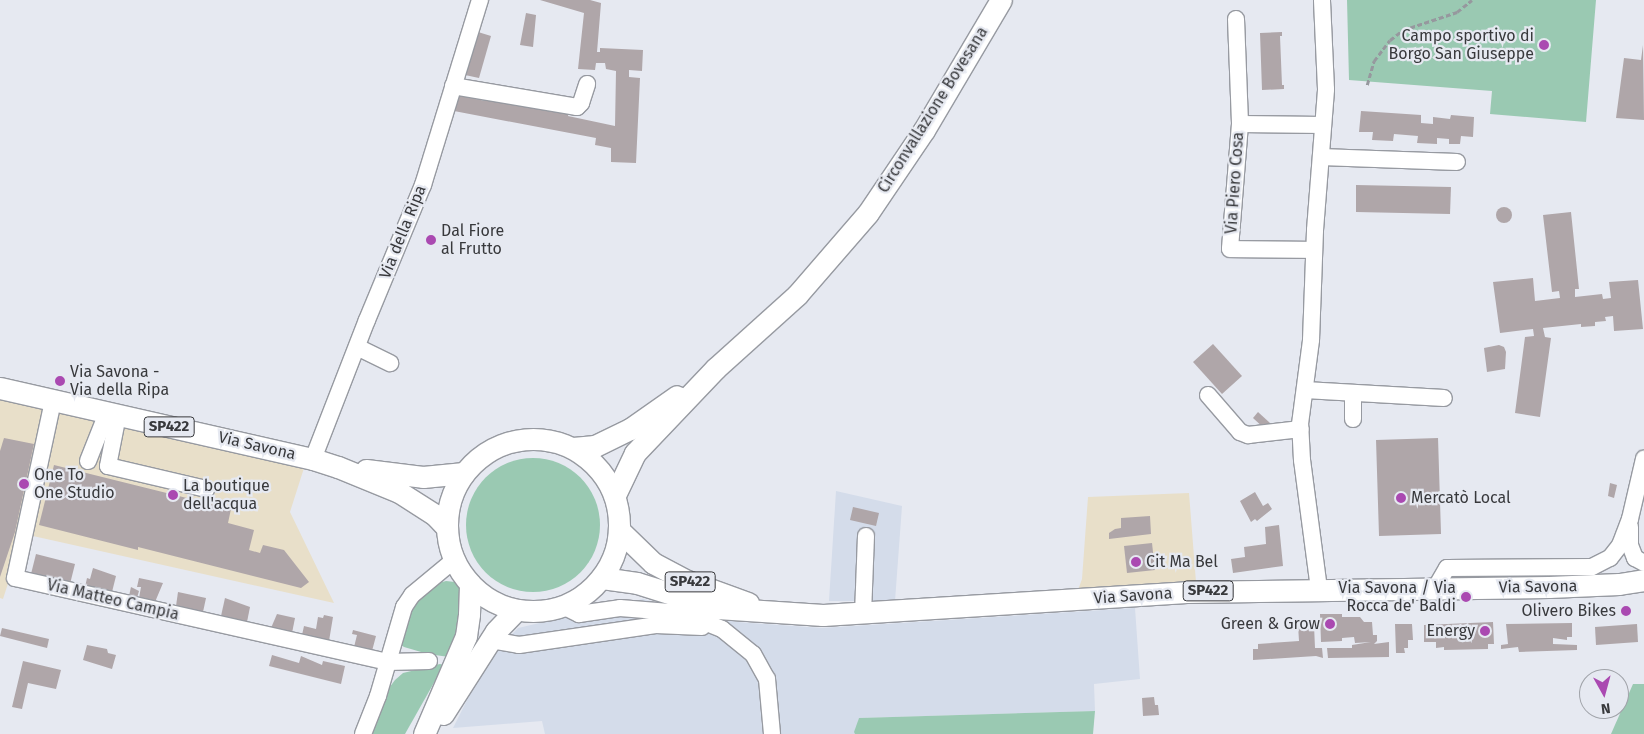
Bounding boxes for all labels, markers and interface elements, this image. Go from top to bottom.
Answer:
street label: Circonvallazione Bovesana [874,23,992,197]
place label: Campo sportivo di Borgo San Giuseppe [1388,26,1534,64]
marker: Campo sportivo di Borgo San Giuseppe [1538,39,1550,51]
street label: Via Piero Cosa [1222,131,1248,235]
street label: Via della Ripa [376,182,430,282]
place label: Dal Fiore al Frutto [441,221,504,259]
marker: Dal Fiore al Frutto [425,234,437,246]
place label: Via Savona - Via della Ripa [70,362,169,400]
marker: Via Savona - Via della Ripa [54,375,66,387]
road number: SP422 [143,414,195,440]
street label: Via Savona [216,428,298,464]
place label: One To One Studio [34,465,115,503]
place label: La boutique dell'acqua [183,476,270,514]
marker: One To One Studio [18,478,30,490]
place label: Mercatò Local [1411,488,1511,508]
marker: La boutique dell'acqua [167,489,179,501]
marker: Mercatò Local [1395,492,1407,504]
place label: Cit Ma Bel [1146,552,1218,572]
marker: Cit Ma Bel [1130,556,1142,568]
road number: SP422 [664,570,716,594]
street label: Via Matteo Campia [45,575,181,625]
street label: Via Savona [1498,577,1578,597]
road number: SP422 [1182,578,1234,604]
place label: Via Savona / Via Rocca de' Baldi [1338,578,1456,616]
street label: Via Savona [1093,584,1173,608]
marker: Via Savona / Via Rocca de' Baldi [1460,591,1472,603]
place label: Olivero Bikes [1521,601,1616,621]
marker: Olivero Bikes [1620,605,1632,617]
place label: Green & Grow [1221,614,1320,634]
marker: Green & Grow [1324,618,1336,630]
place label: Energy [1426,621,1475,641]
marker: Energy [1479,625,1491,637]
north arrow [1579,669,1629,719]
text: N [1600,699,1611,717]

